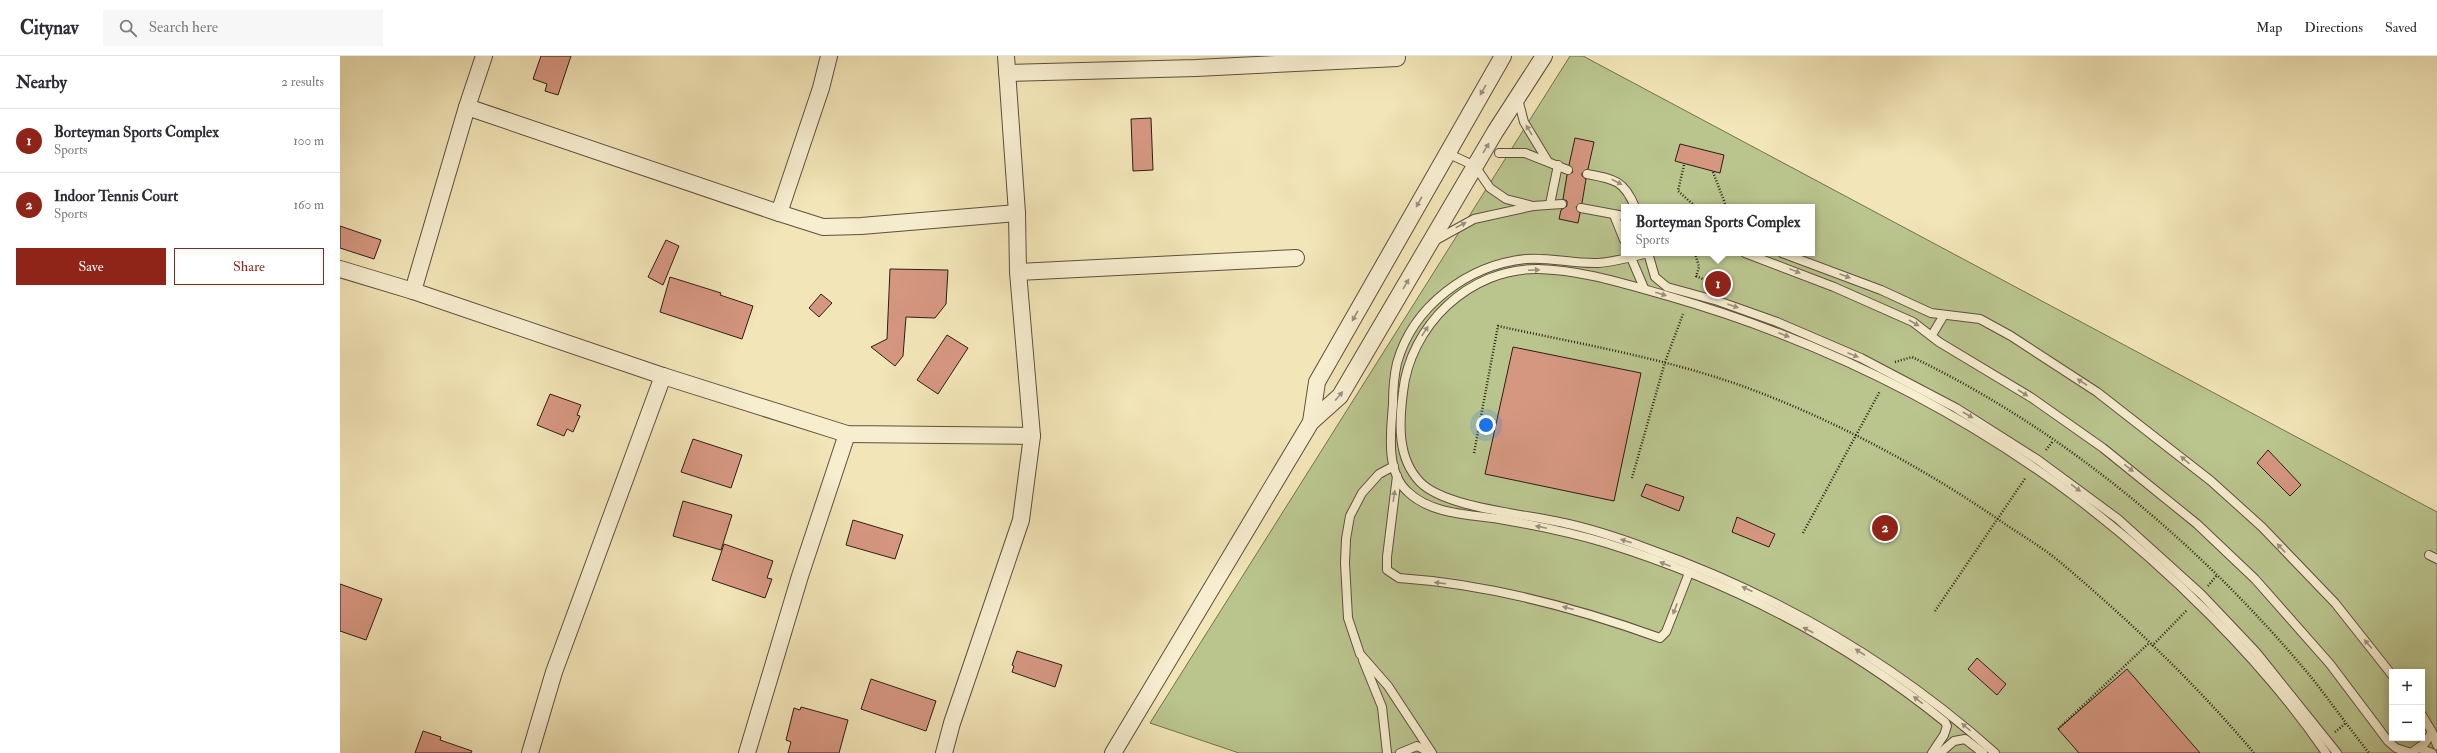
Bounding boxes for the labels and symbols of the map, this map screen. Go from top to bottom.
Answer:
one-way arrow [1480,84,1487,96]
one-way arrow [1525,125,1533,135]
one-way arrow [1482,143,1490,153]
one-way arrow [1612,179,1623,186]
one-way arrow [1415,197,1422,208]
one-way arrow [1456,222,1467,228]
one-way arrow [1528,267,1541,273]
pin: 1 [1705,269,1731,299]
one-way arrow [1789,269,1801,275]
one-way arrow [1839,274,1851,280]
one-way arrow [1402,278,1409,290]
one-way arrow [1655,291,1667,297]
one-way arrow [1727,304,1739,310]
one-way arrow [1351,310,1358,322]
one-way arrow [1908,320,1920,327]
one-way arrow [1421,326,1429,336]
one-way arrow [1779,332,1791,338]
one-way arrow [1848,352,1860,358]
one-way arrow [2077,378,2087,386]
one-way arrow [2018,389,2029,397]
one-way arrow [1335,390,1343,401]
one-way arrow [1962,412,1974,419]
your location [1476,415,1496,435]
one-way arrow [2180,456,2191,465]
one-way arrow [2124,464,2135,472]
one-way arrow [2070,484,2081,492]
one-way arrow [1391,490,1397,502]
pin: 2 [1872,513,1898,543]
one-way arrow [1535,524,1547,530]
one-way arrow [1620,538,1632,544]
one-way arrow [2276,543,2286,553]
one-way arrow [1659,560,1671,566]
one-way arrow [1434,580,1446,586]
one-way arrow [1741,586,1753,592]
one-way arrow [1671,604,1677,616]
one-way arrow [1561,605,1573,611]
one-way arrow [1803,627,1814,634]
one-way arrow [2363,639,2372,650]
one-way arrow [1855,648,1866,655]
one-way arrow [1912,696,1923,705]
one-way arrow [1961,723,1971,732]

